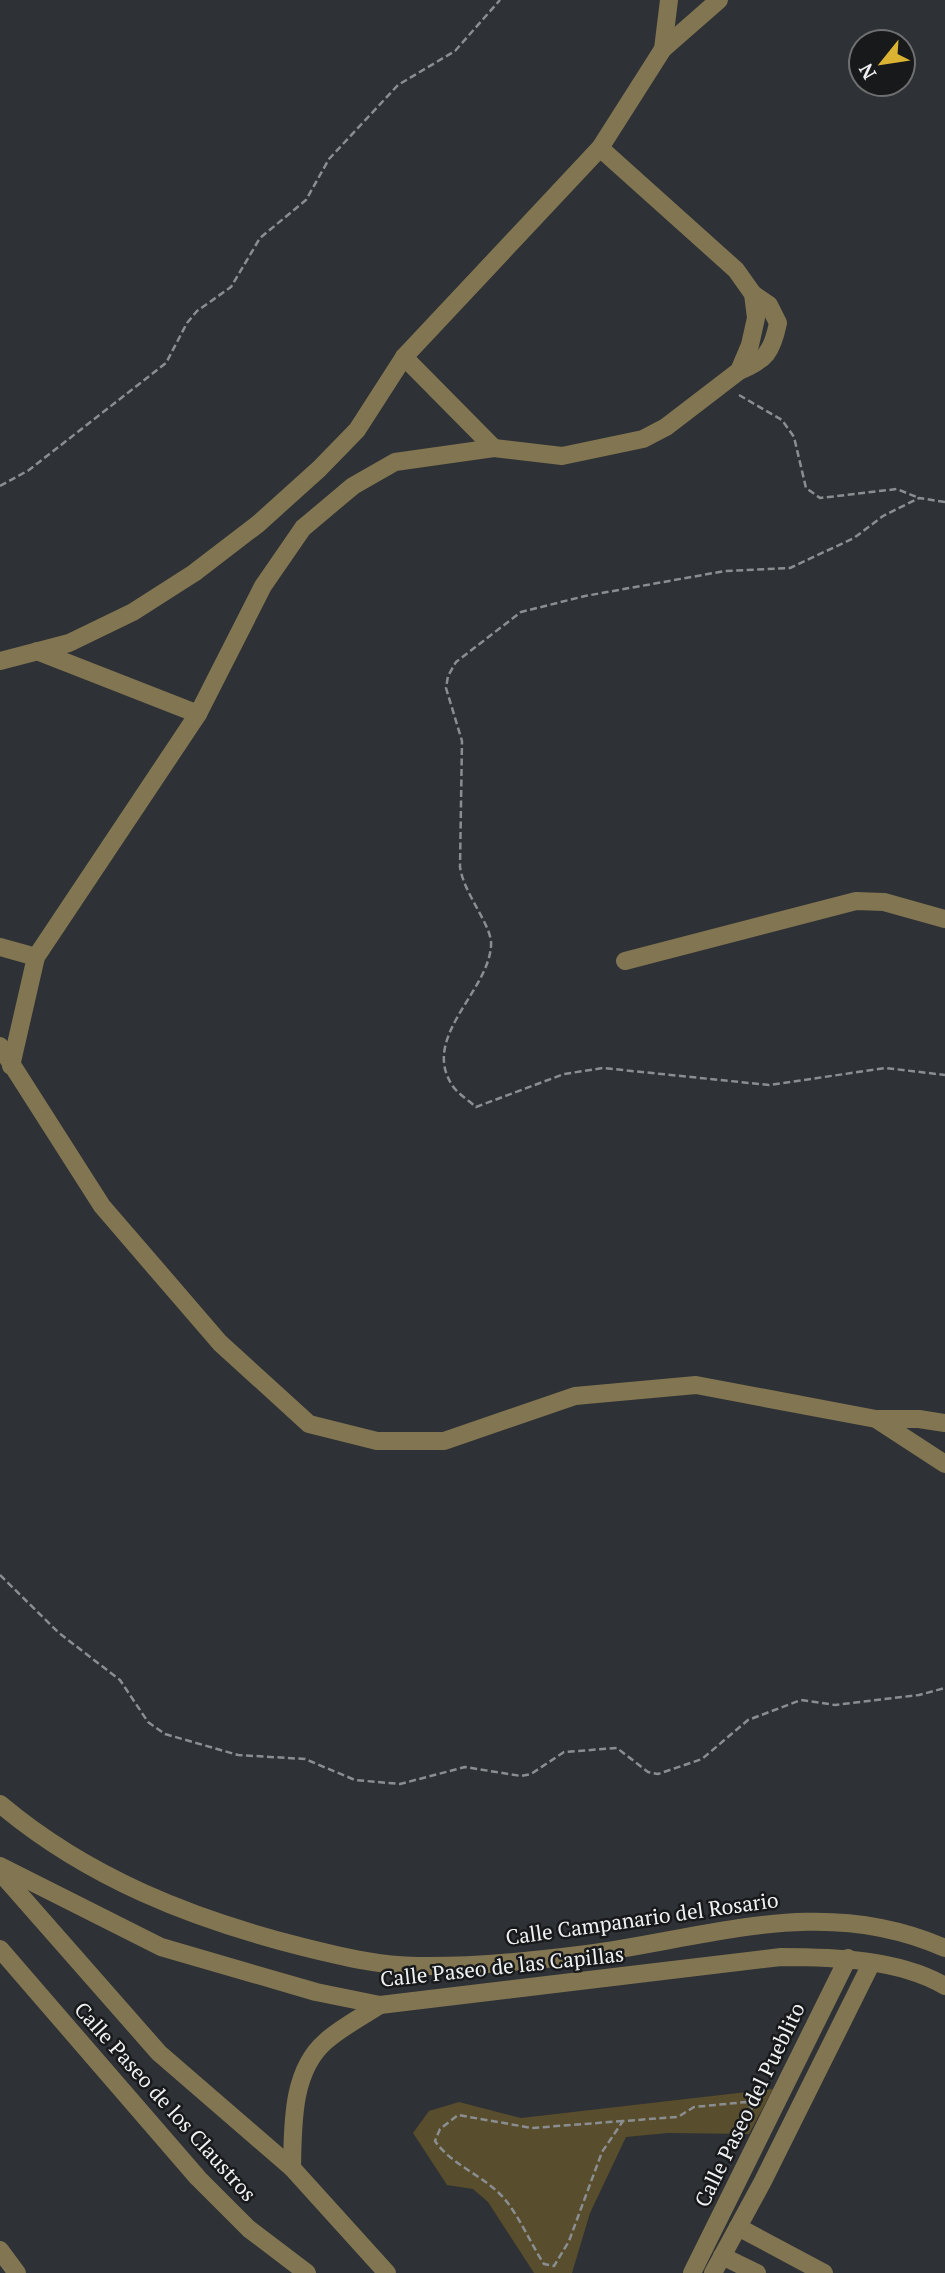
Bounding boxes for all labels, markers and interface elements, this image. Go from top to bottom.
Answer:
north arrow [847,28,917,98]
text: N [852,59,881,84]
street label: Calle Campanario del Rosario [504,1885,780,1951]
street label: Calle Paseo de las Capillas [379,1939,625,1993]
street label: Calle Paseo de los Claustros [69,1996,263,2207]
street label: Calle Paseo del Pueblito [687,1998,811,2211]

